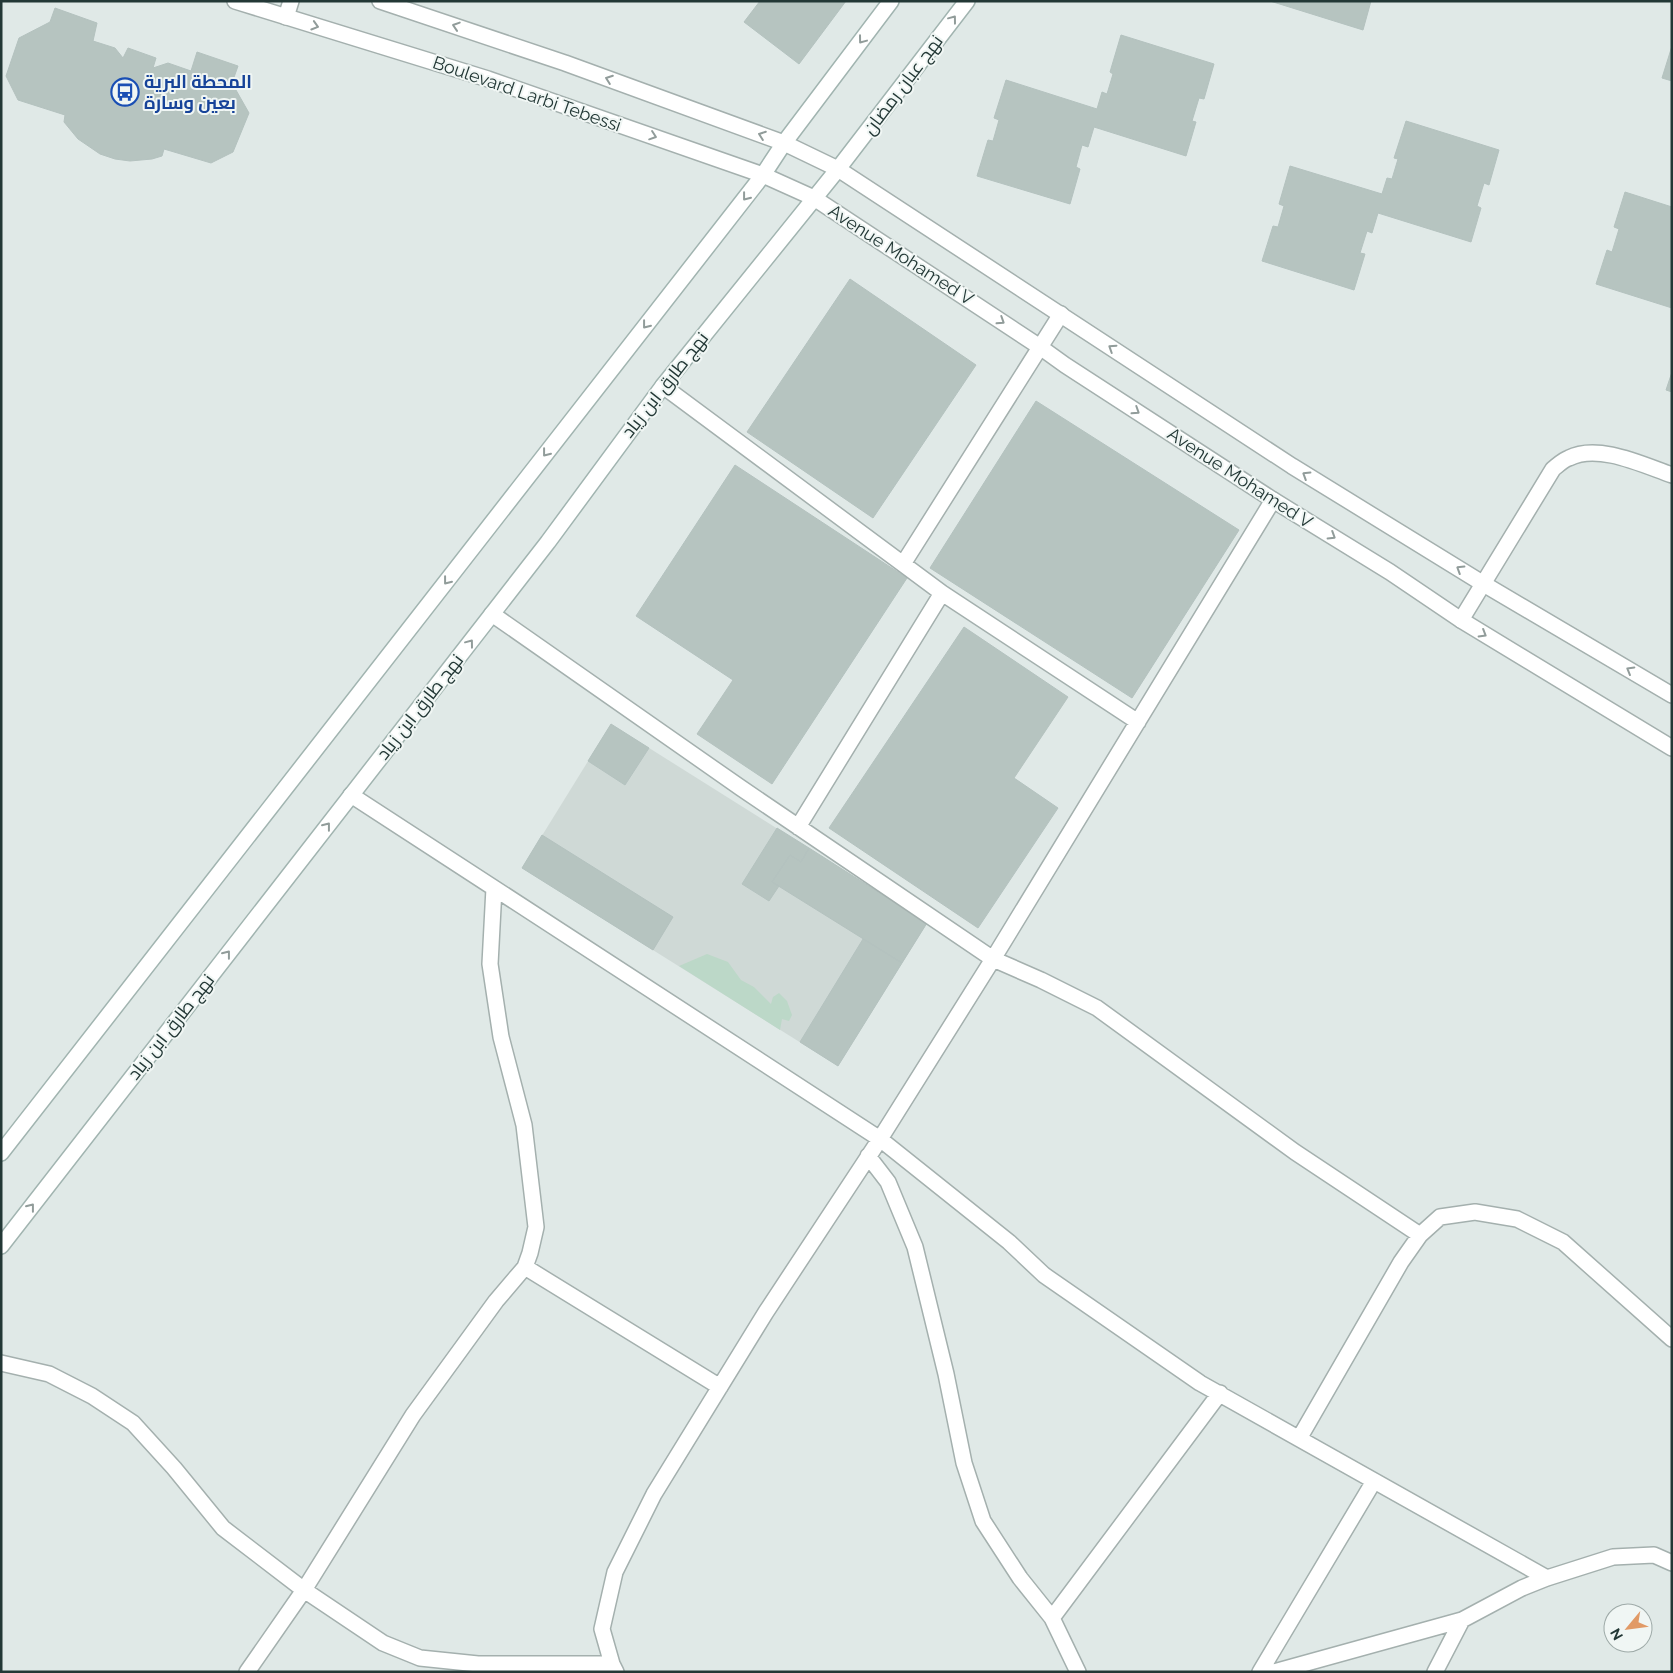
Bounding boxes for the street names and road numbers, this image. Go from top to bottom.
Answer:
street label: نهج عبان رمضان [858,31,948,140]
street label: Boulevard Larbi Tebessi [430,51,624,136]
street label: Avenue Mohamed V [825,200,978,309]
street label: نهج طارق ابن زياد [617,328,714,443]
street label: Avenue Mohamed V [1164,423,1317,532]
street label: نهج طارق ابن زياد [372,650,469,765]
street label: نهج طارق ابن زياد [123,970,220,1085]

